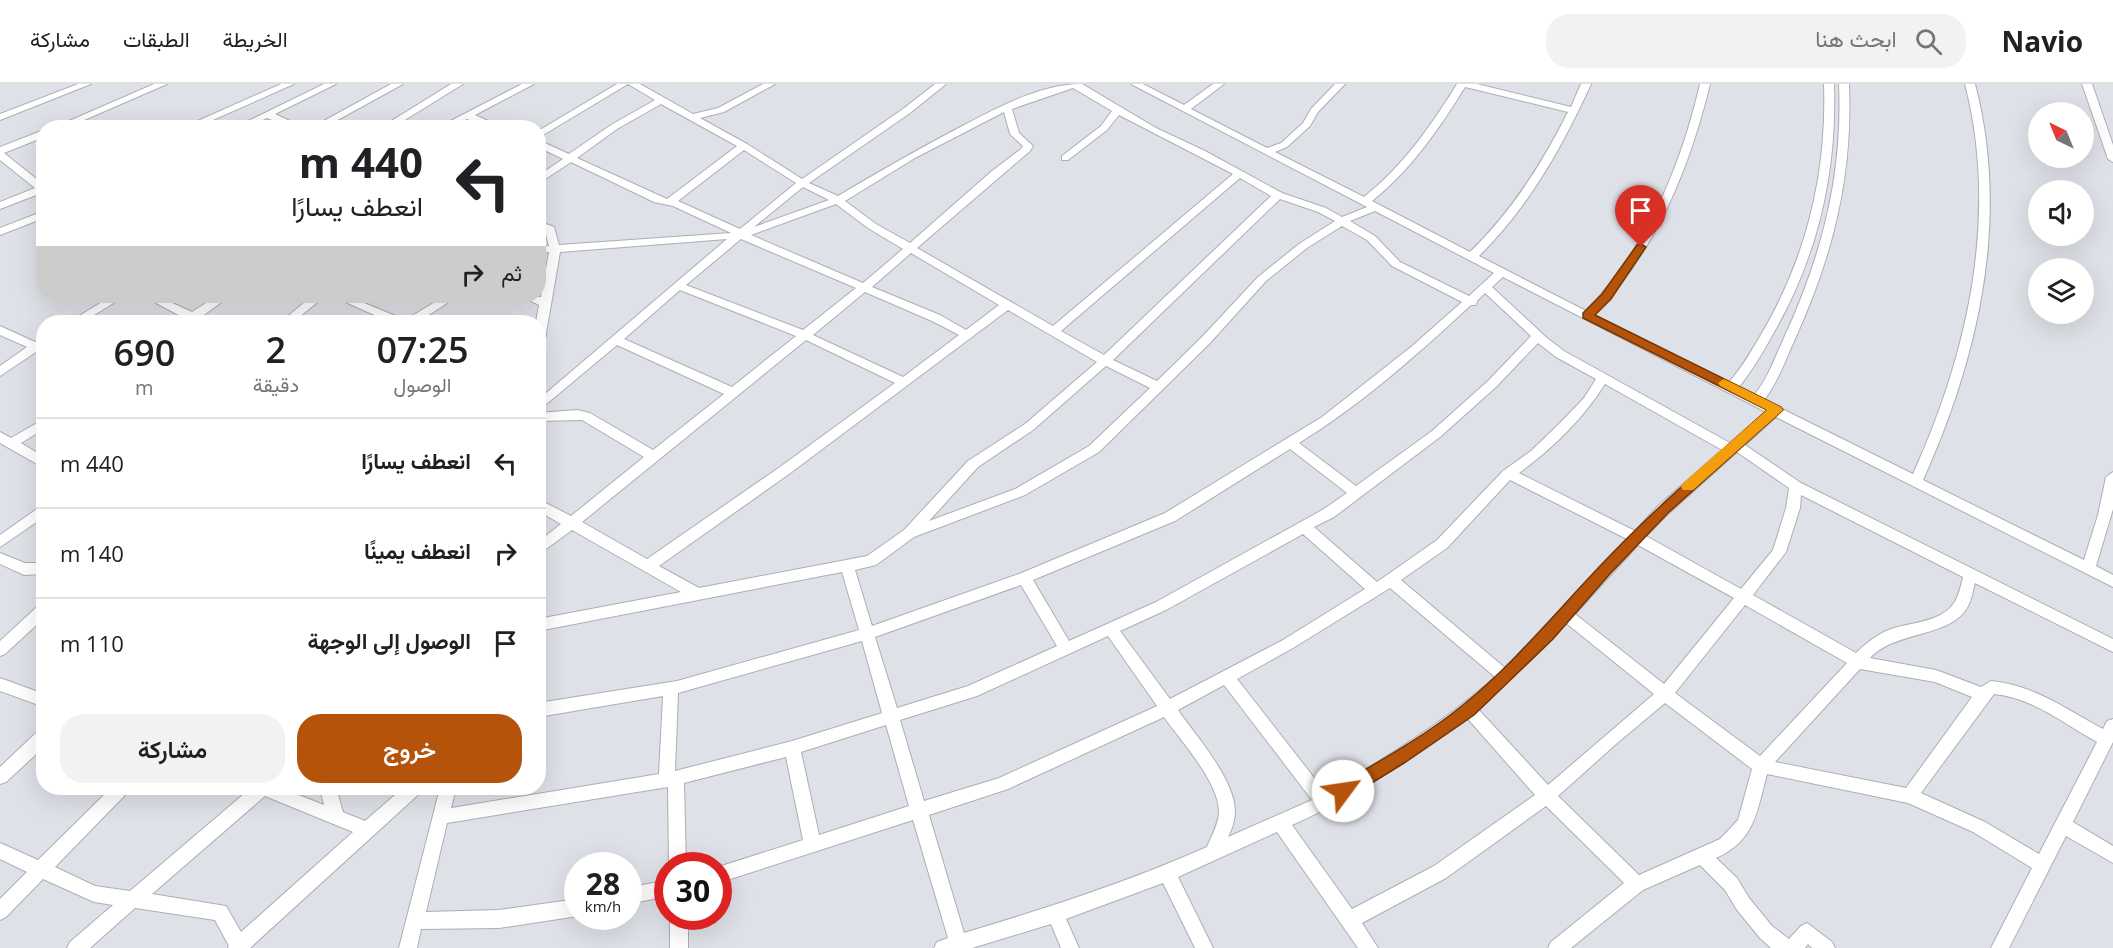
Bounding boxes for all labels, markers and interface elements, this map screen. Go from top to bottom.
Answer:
search box [1546,14,1966,68]
text: Navio [2002,22,2083,60]
text: ابحث هنا [1815,23,1897,53]
text: مشاركة [30,25,90,53]
text: الطبقات [123,25,190,53]
text: الخريطة [223,25,288,53]
icon: search [1912,25,1945,58]
north arrow [2028,102,2094,168]
map controls [2028,102,2094,324]
text: 440 m [299,133,423,190]
icon: left [444,144,522,222]
button: sound [2028,180,2094,246]
pin [1615,185,1666,247]
text: انعطف يسارًا [291,187,423,224]
icon: arrive [1624,194,1657,227]
text: ثم [501,257,522,287]
icon: right [456,258,489,291]
button: layers [2028,258,2094,324]
text: 2 [266,325,286,374]
text: 07:25 [376,325,469,374]
text: 690 [113,328,175,377]
text: دقيقة [253,371,299,398]
text: الوصول [394,371,451,398]
text: m [135,374,154,401]
text: انعطف يسارًا [361,445,471,475]
icon: left [489,447,522,480]
text: 440 m [60,448,124,478]
text: انعطف يمينًا [364,535,471,565]
icon: right [489,537,522,570]
text: 140 m [60,538,124,568]
text: الوصول إلى الوجهة [307,625,471,655]
icon: arrive [489,627,522,660]
text: 110 m [60,628,124,658]
button: مشاركة [60,714,285,783]
button: خروج [297,714,522,783]
position arrow [1311,759,1375,823]
speed limit sign: 30 [654,852,732,930]
text: 28 [586,863,620,904]
text: km/h [585,896,621,916]

